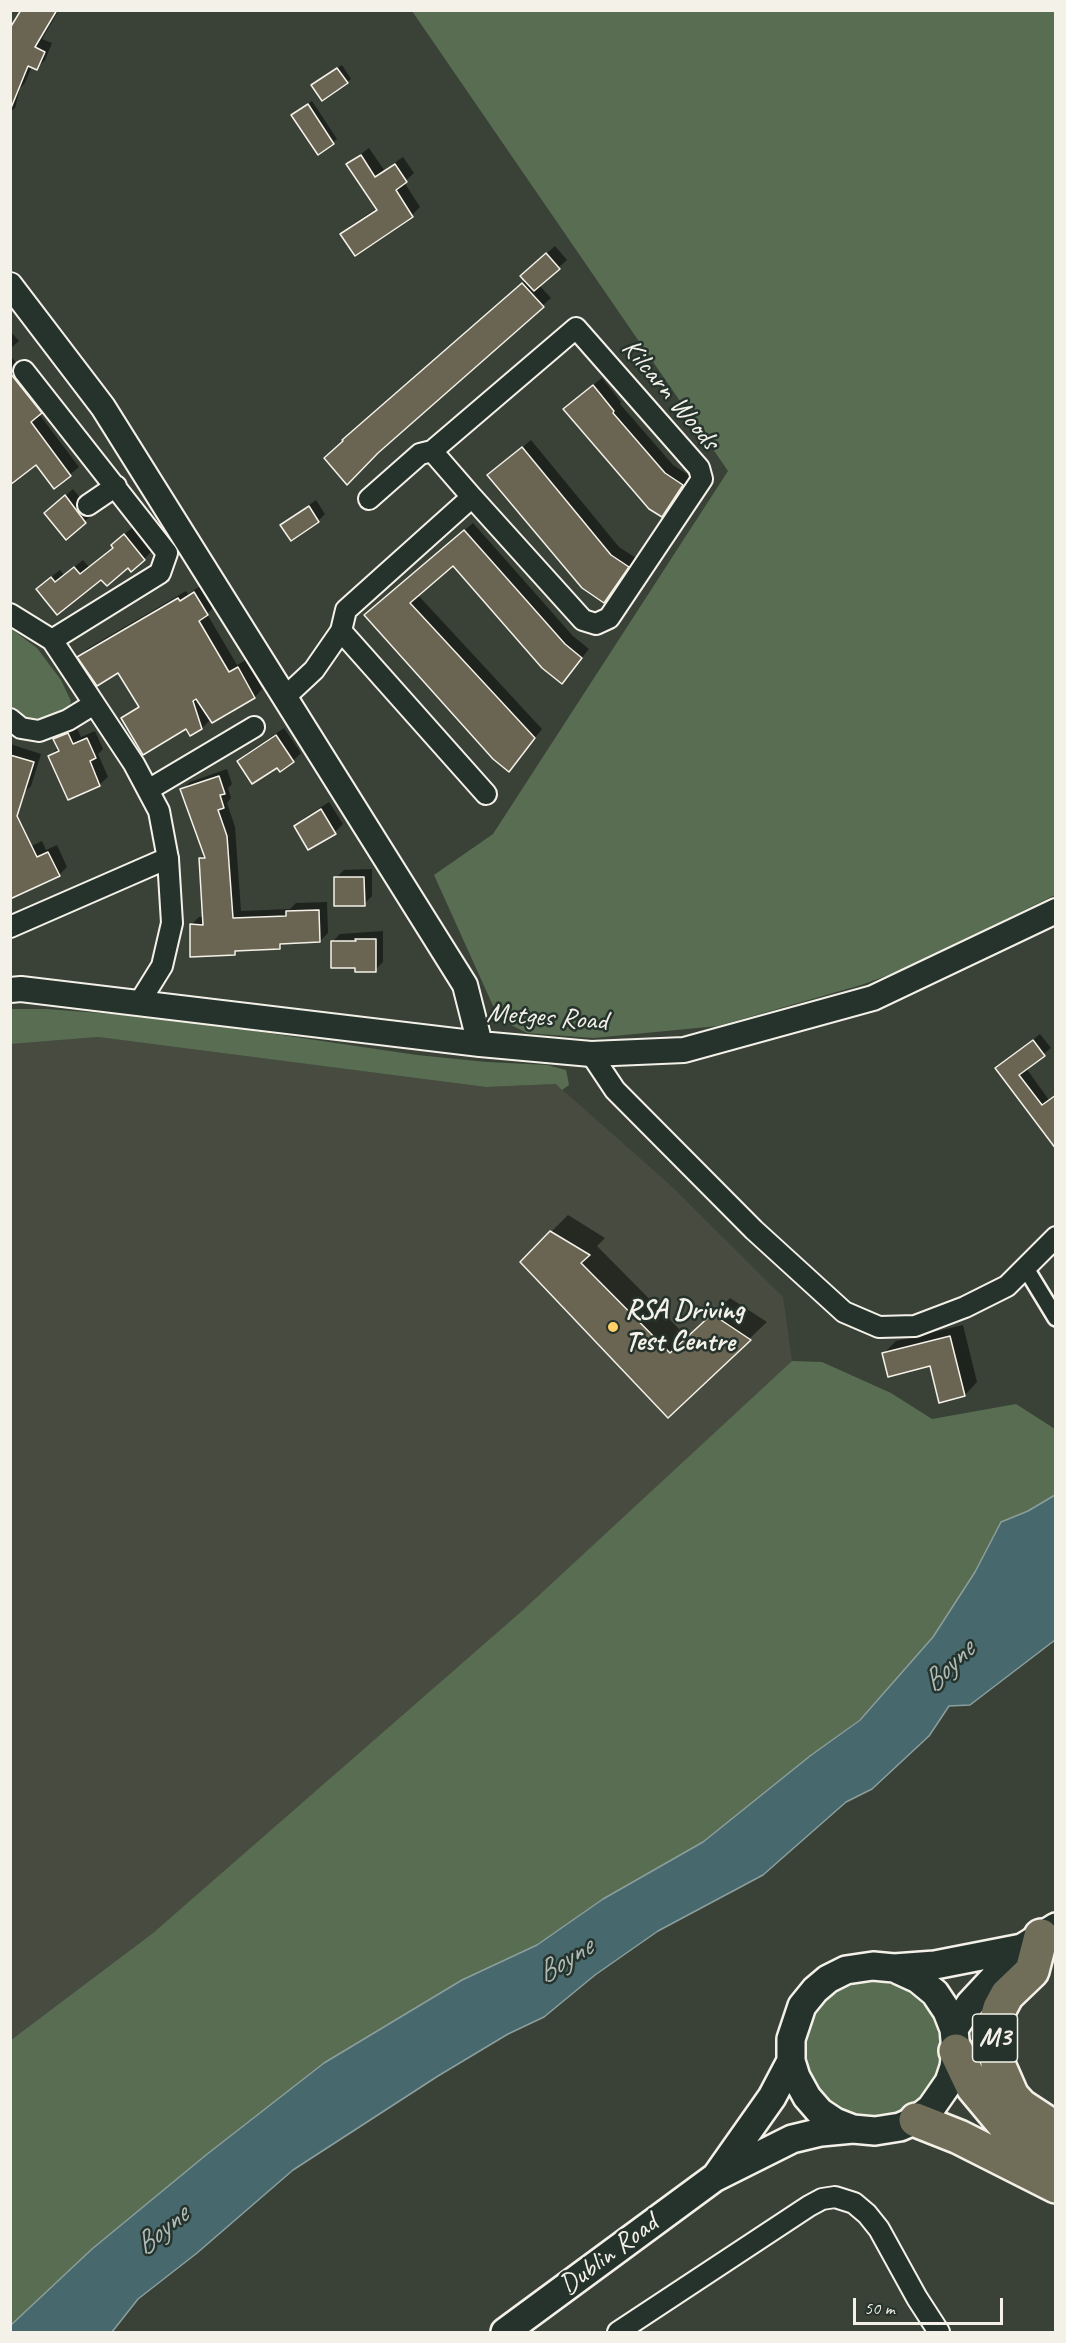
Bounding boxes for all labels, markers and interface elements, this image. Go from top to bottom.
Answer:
street label: Kilcarn Woods [614,332,726,458]
street label: Metges Road [486,997,608,1039]
place label: RSA Driving Test Centre [625,1294,744,1360]
marker: RSA Driving Test Centre [606,1320,620,1334]
water label: Boyne [915,1633,983,1701]
water label: Boyne [530,1930,600,1992]
road number: M3 [972,2014,1018,2062]
water label: Boyne [128,2198,196,2264]
street label: Dublin Road [553,2207,665,2303]
scale bar [856,2286,1006,2324]
text: 50 m [864,2297,895,2319]

